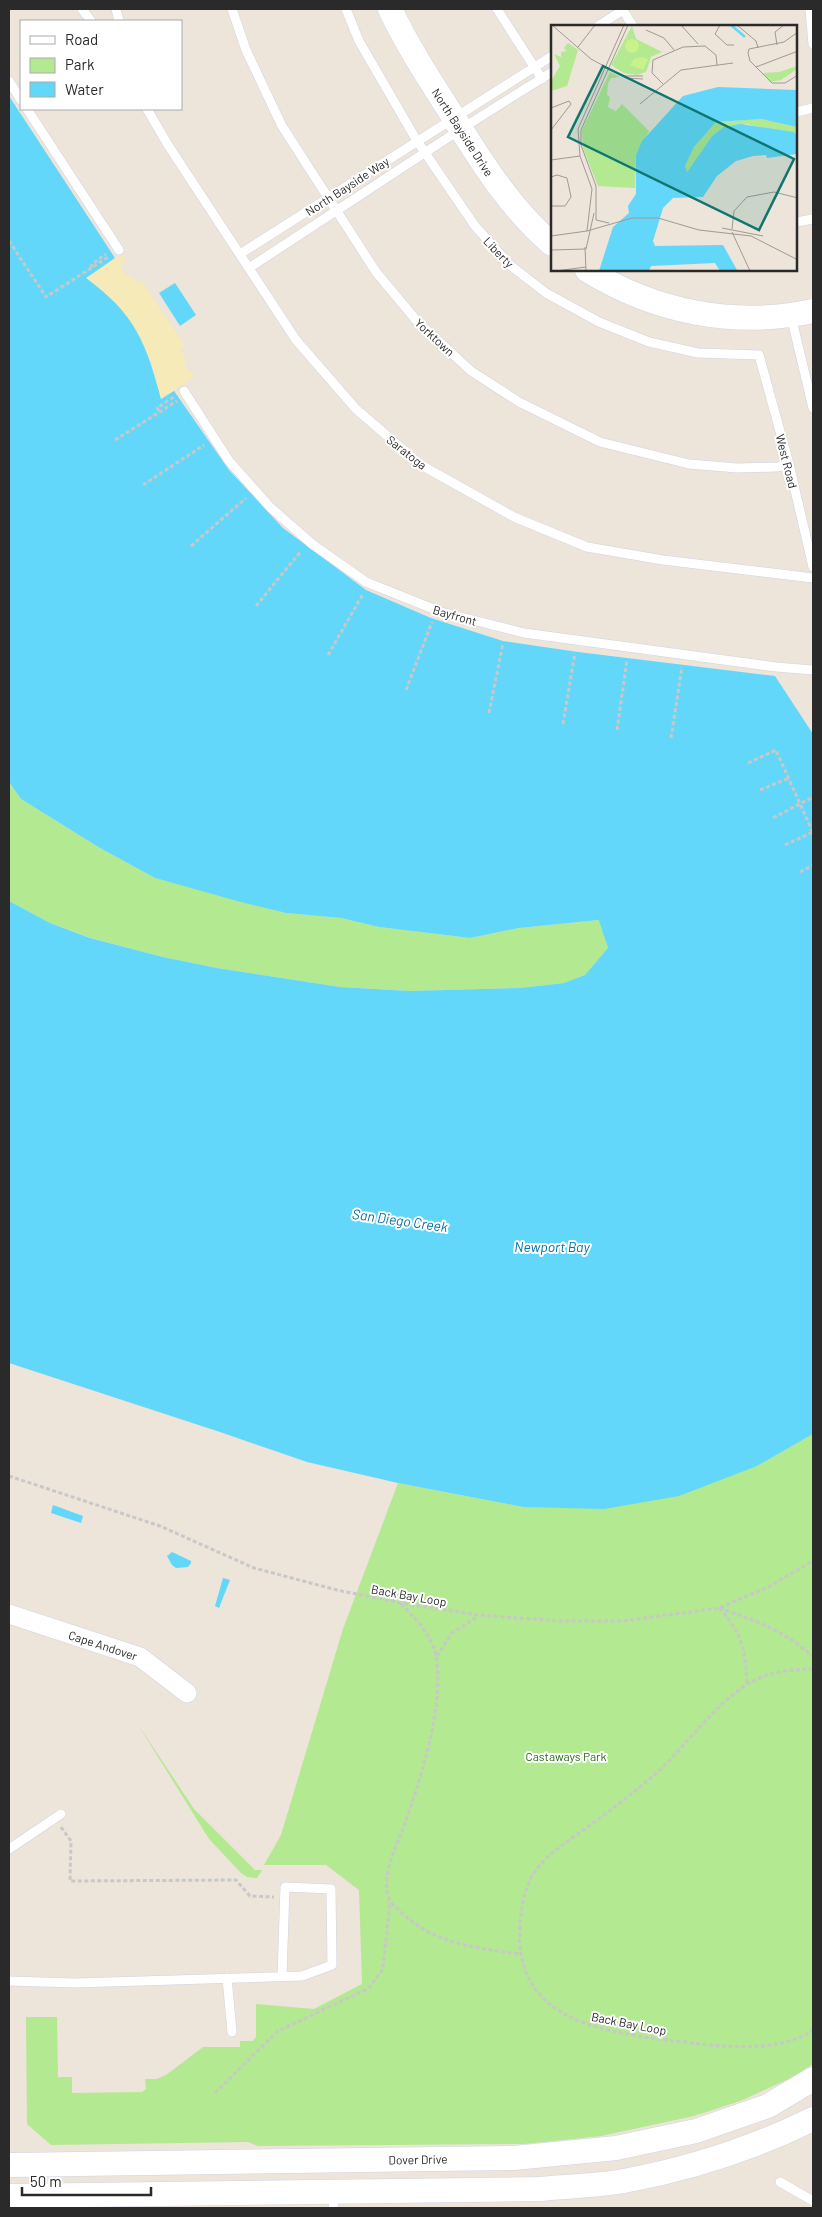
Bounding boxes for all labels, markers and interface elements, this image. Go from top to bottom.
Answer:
legend [20,20,182,110]
inset map [551,25,797,271]
text: Road [65,30,98,48]
text: Park [65,55,95,73]
text: Water [65,80,104,98]
street label: North Bayside Drive [429,85,497,179]
street label: North Bayside Way [303,154,392,218]
street label: Liberty [481,234,517,271]
street label: Yorktown [412,315,458,359]
street label: Saratoga [384,432,430,472]
street label: West Road [774,432,800,490]
street label: Bayfront [431,602,479,628]
water label: San Diego Creek [351,1205,449,1235]
water label: Newport Bay [514,1238,591,1255]
street label: Back Bay Loop [370,1581,448,1609]
street label: Cape Andover [67,1627,140,1663]
park label: Castaways Park [525,1749,607,1763]
street label: Back Bay Loop [590,2009,668,2037]
street label: Dover Drive [388,2151,448,2167]
scale bar [22,2164,151,2196]
text: 50 m [30,2172,62,2190]

